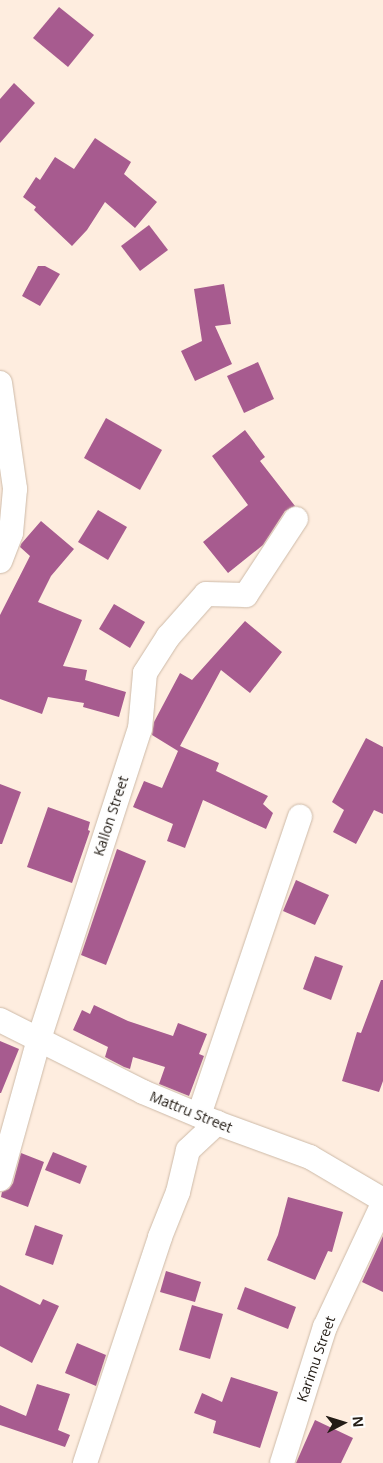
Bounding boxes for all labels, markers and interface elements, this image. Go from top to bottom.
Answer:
street label: Kallon Street [90,774,132,858]
street label: Mattru Street [147,1088,235,1136]
street label: Karimu Street [293,1314,339,1404]
north arrow [318,1398,368,1448]
text: N [348,1415,368,1428]

